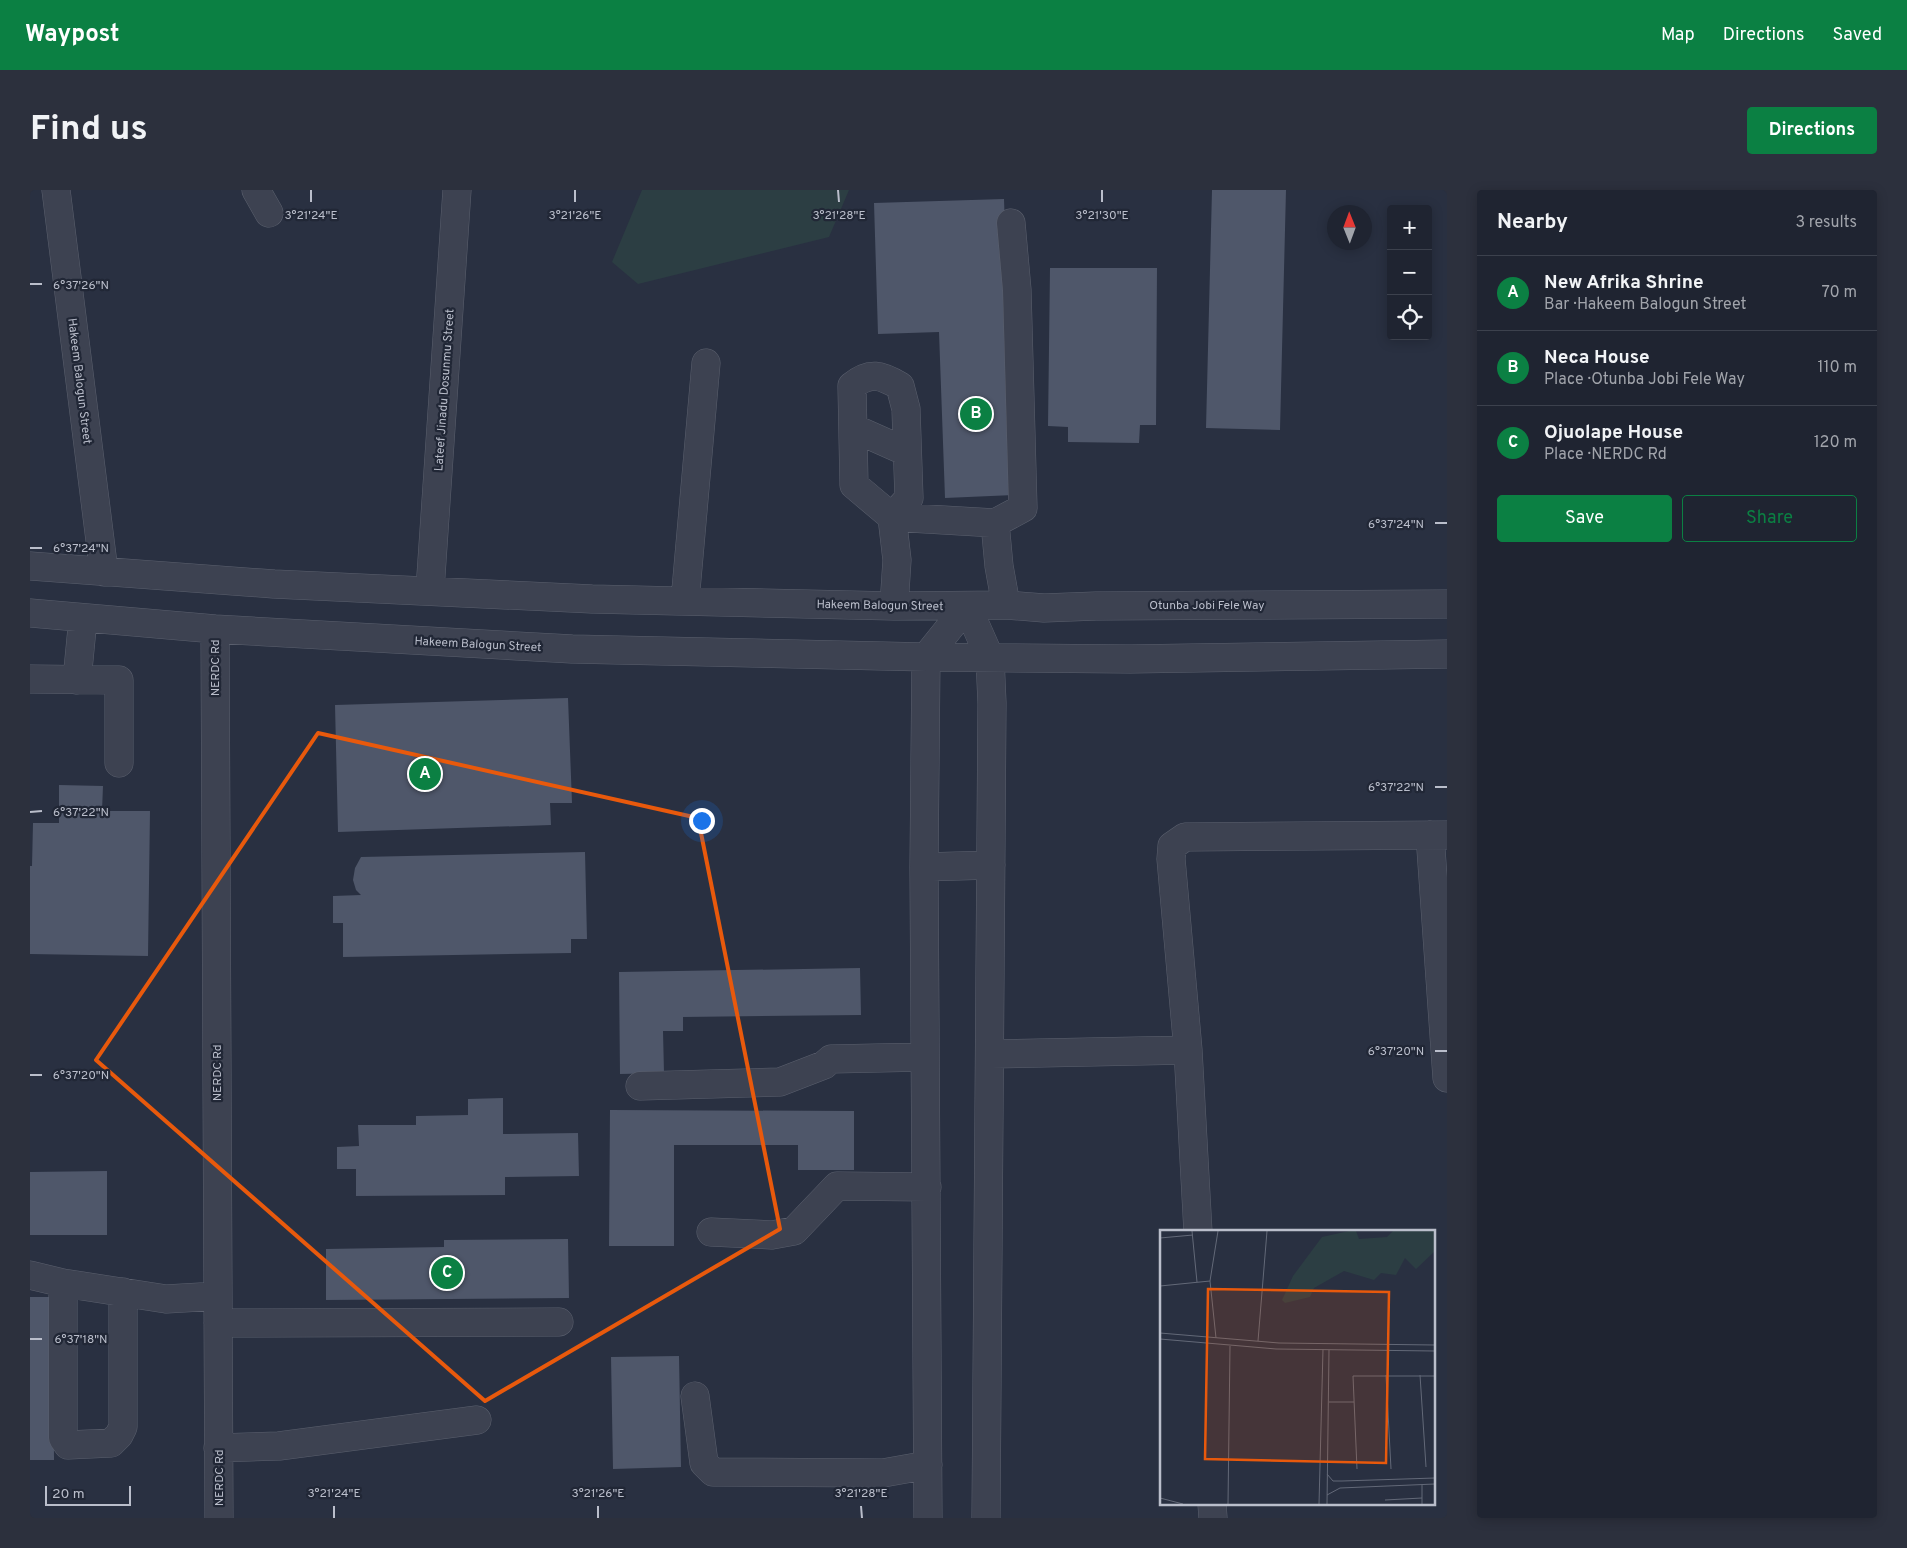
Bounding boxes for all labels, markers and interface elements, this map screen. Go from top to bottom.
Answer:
text: Waypost [25,20,119,50]
text: Map [1661,24,1695,47]
text: Directions [1723,24,1805,47]
text: Saved [1833,24,1882,47]
button: Directions [1747,107,1877,154]
text: Find us [30,108,148,152]
north arrow [1327,205,1372,250]
map controls [1387,205,1432,340]
button: + [1387,205,1432,250]
text: 3°21'24"E [284,208,338,224]
text: 3°21'26"E [548,208,602,224]
text: 3°21'28"E [812,208,866,224]
text: 3°21'30"E [1075,208,1129,224]
text: Nearby [1497,209,1568,236]
text: 3 results [1795,213,1857,233]
button: − [1387,250,1432,295]
text: New Afrika Shrine [1544,271,1704,295]
text: 6°37'26"N [53,278,109,294]
text: A [1507,283,1519,303]
text: 70 m [1822,283,1857,303]
button: locate [1387,295,1432,340]
text: Bar · Hakeem Balogun Street [1544,295,1747,315]
street label: Lateef Jinadu Dosunmu Street [431,308,459,472]
street label: Hakeem Balogun Street [63,317,95,445]
text: Neca House [1544,346,1650,370]
text: B [1507,358,1519,378]
text: 110 m [1817,358,1857,378]
text: Place · Otunba Jobi Fele Way [1544,370,1745,390]
pin: B [960,395,992,433]
text: Ojuolape House [1544,421,1683,445]
text: C [1508,433,1518,453]
text: 120 m [1814,433,1857,453]
text: Place · NERDC Rd [1544,445,1667,465]
button: Save [1497,495,1672,542]
button: Share [1682,495,1857,542]
text: 6°37'24"N [1368,517,1424,533]
text: 6°37'24"N [53,541,109,557]
street label: Hakeem Balogun Street [816,597,944,615]
street label: Otunba Jobi Fele Way [1149,598,1265,614]
street label: Hakeem Balogun Street [414,634,542,656]
street label: NERDC Rd [208,640,224,696]
pin: A [409,755,441,793]
text: 6°37'22"N [1368,780,1424,796]
text: 6°37'22"N [53,805,109,821]
your location [689,808,715,834]
text: 6°37'20"N [1368,1044,1424,1060]
street label: NERDC Rd [210,1045,226,1101]
text: 6°37'20"N [53,1068,109,1084]
inset map [1160,1230,1434,1506]
pin: C [431,1254,463,1292]
text: 6°37'18"N [54,1332,108,1348]
street label: NERDC Rd [212,1450,228,1506]
scale bar [45,1483,131,1506]
text: 20 m [52,1486,85,1503]
text: 3°21'24"E [307,1486,361,1502]
text: 3°21'26"E [571,1486,625,1502]
text: 3°21'28"E [834,1486,888,1502]

